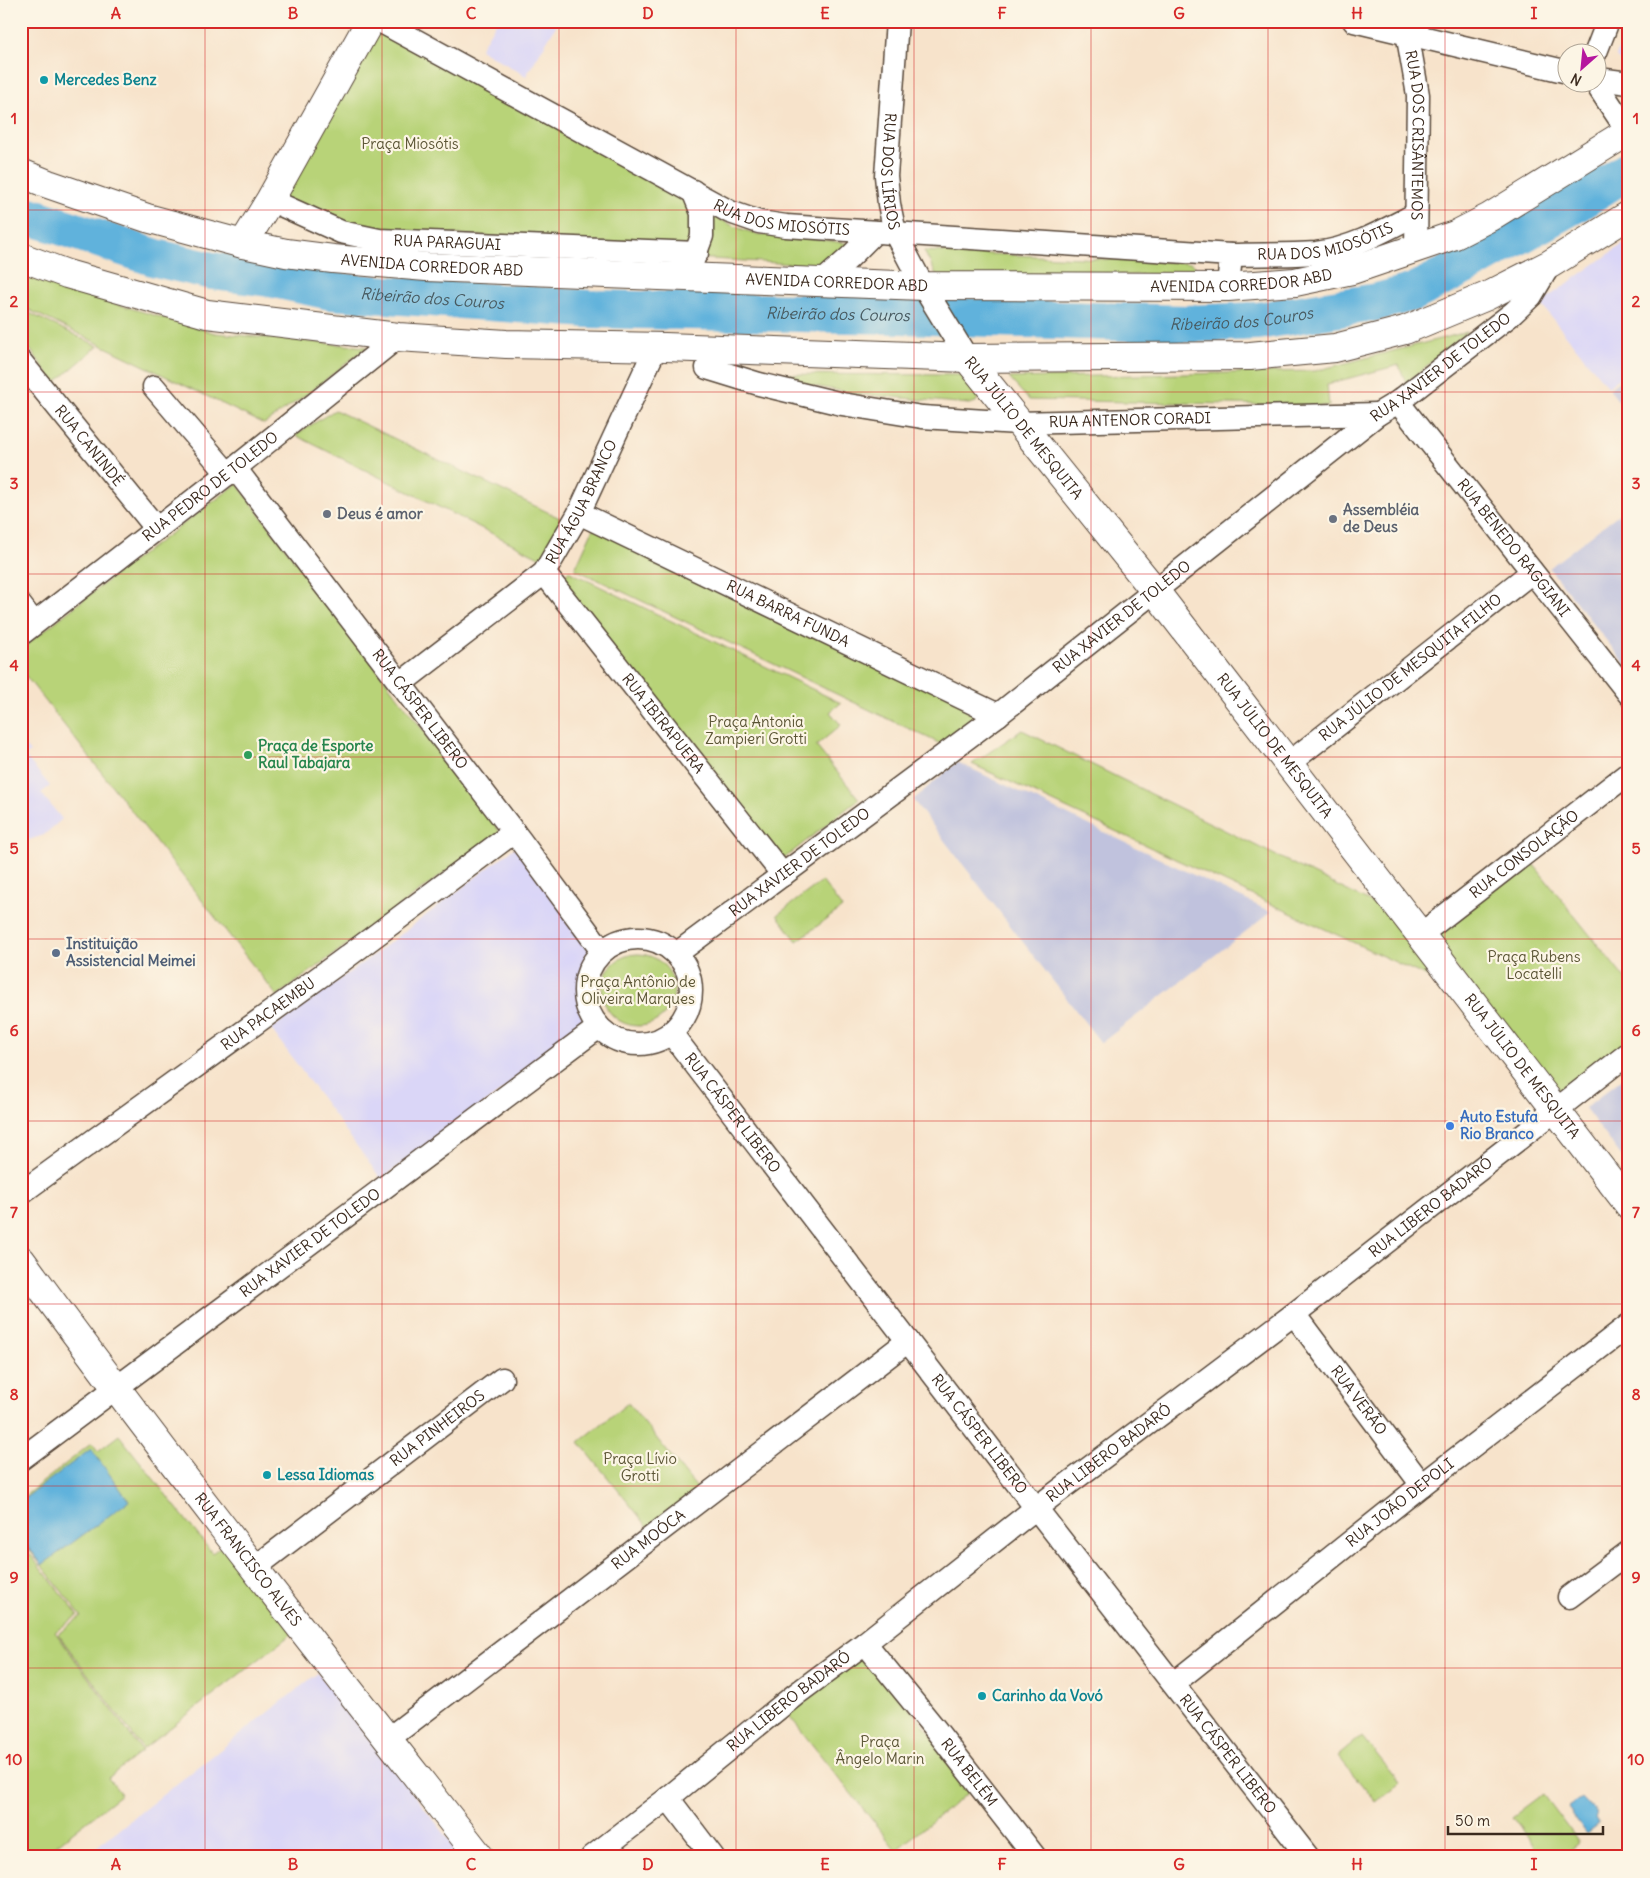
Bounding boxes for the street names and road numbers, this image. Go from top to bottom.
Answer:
street label: RUA DOS CRISÂNTEMOS [1401,49,1428,220]
street label: RUA DOS LÍRIOS [877,112,904,232]
street label: RUA DOS MIOSÓTIS [710,195,851,239]
street label: RUA DOS MIOSÓTIS [1257,218,1396,263]
street label: RUA PARAGUAI [393,231,501,254]
street label: AVENIDA CORREDOR ABD [340,250,524,280]
street label: AVENIDA CORREDOR ABD [1150,264,1334,296]
street label: AVENIDA CORREDOR ABD [745,269,928,295]
street label: RUA XAVIER DE TOLEDO [1366,308,1514,426]
street label: RUA JÚLIO DE MESQUITA [961,352,1087,503]
street label: RUA CANINDÉ [51,401,128,490]
street label: RUA ANTENOR CORADI [1049,408,1211,431]
street label: RUA PEDRO DE TOLEDO [138,427,282,545]
street label: RUA ÁGUA BRANCO [541,436,621,567]
street label: RUA BENEDO RAGGIANI [1453,475,1574,620]
street label: RUA XAVIER DE TOLEDO [1049,556,1194,677]
street label: RUA BARRA FUNDA [724,576,853,651]
street label: RUA JÚLIO DE MESQUITA FILHO [1315,589,1505,745]
street label: RUA CÁSPER LIBERO [368,645,472,773]
street label: RUA IBIRAPUERA [618,669,709,777]
street label: RUA JÚLIO DE MESQUITA [1213,669,1337,822]
street label: RUA XAVIER DE TOLEDO [725,803,874,920]
street label: RUA CONSOLAÇÃO [1466,805,1582,902]
street label: RUA PACAEMBU [217,973,319,1054]
street label: RUA JÚLIO DE MESQUITA [1460,990,1585,1143]
street label: RUA CÁSPER LIBERO [681,1049,785,1177]
street label: RUA LIBERO BADARÓ [1365,1152,1496,1261]
street label: RUA XAVIER DE TOLEDO [236,1184,384,1301]
street label: RUA VERÃO [1327,1362,1391,1439]
street label: RUA CÁSPER LIBERO [928,1370,1032,1498]
street label: RUA PINHEIROS [386,1386,488,1470]
street label: RUA LIBERO BADARÓ [1042,1399,1175,1506]
street label: RUA JOÃO DEPOLI [1342,1454,1457,1551]
street label: RUA FRANCISCO ALVES [191,1489,306,1630]
street label: RUA MOÓCA [607,1505,689,1574]
street label: RUA LIBERO BADARÓ [723,1646,854,1755]
street label: RUA CÁSPER LIBERO [1176,1690,1281,1817]
street label: RUA BELÉM [937,1734,1002,1810]

